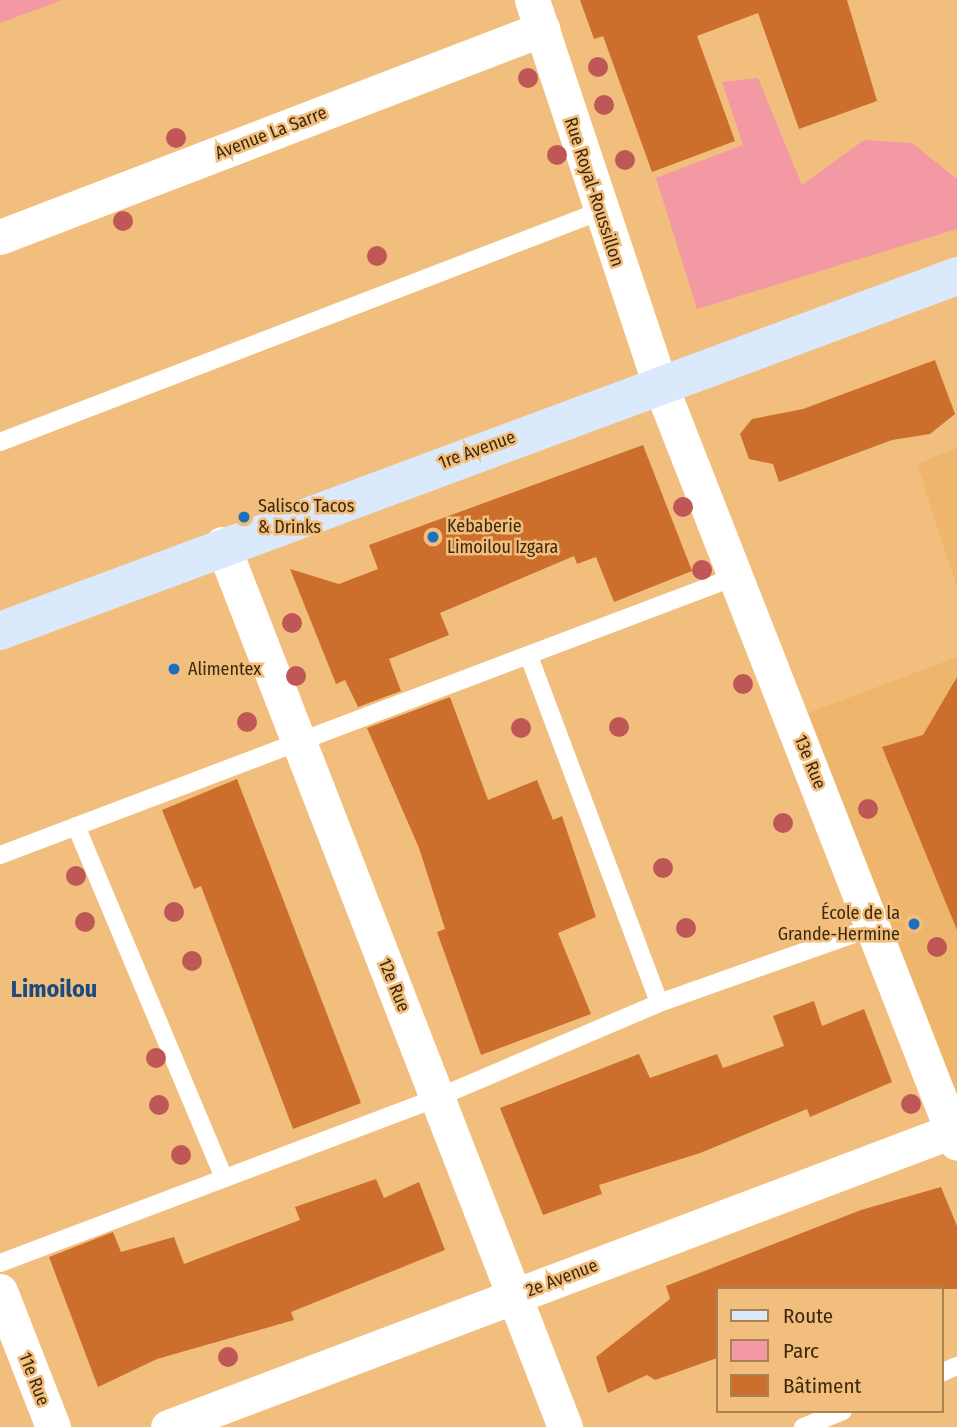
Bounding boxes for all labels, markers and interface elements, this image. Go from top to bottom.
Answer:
street label: Avenue La Sarre [212,102,330,164]
street label: Rue Royal-Roussillon [560,115,628,269]
street label: 1re Avenue [436,426,518,474]
place label: Salisco Tacos & Drinks [258,496,354,538]
marker: Salisco Tacos & Drinks [236,509,252,525]
place label: Kebaberie Limoilou Izgara [447,516,558,558]
marker: Kebaberie Limoilou Izgara [425,529,441,545]
place label: Alimentex [188,658,261,680]
marker: Alimentex [166,661,182,677]
street label: 13e Rue [789,732,831,792]
place label: École de la Grande-Hermine [778,903,900,946]
marker: École de la Grande-Hermine [906,916,922,932]
street label: 12e Rue [374,955,414,1015]
district label: Limoilou [11,976,97,1004]
street label: 2e Avenue [523,1255,601,1301]
legend [716,1287,943,1413]
text: Route [783,1303,833,1329]
text: Parc [783,1338,819,1364]
street label: 11e Rue [14,1349,54,1409]
text: Bâtiment [783,1373,861,1399]

